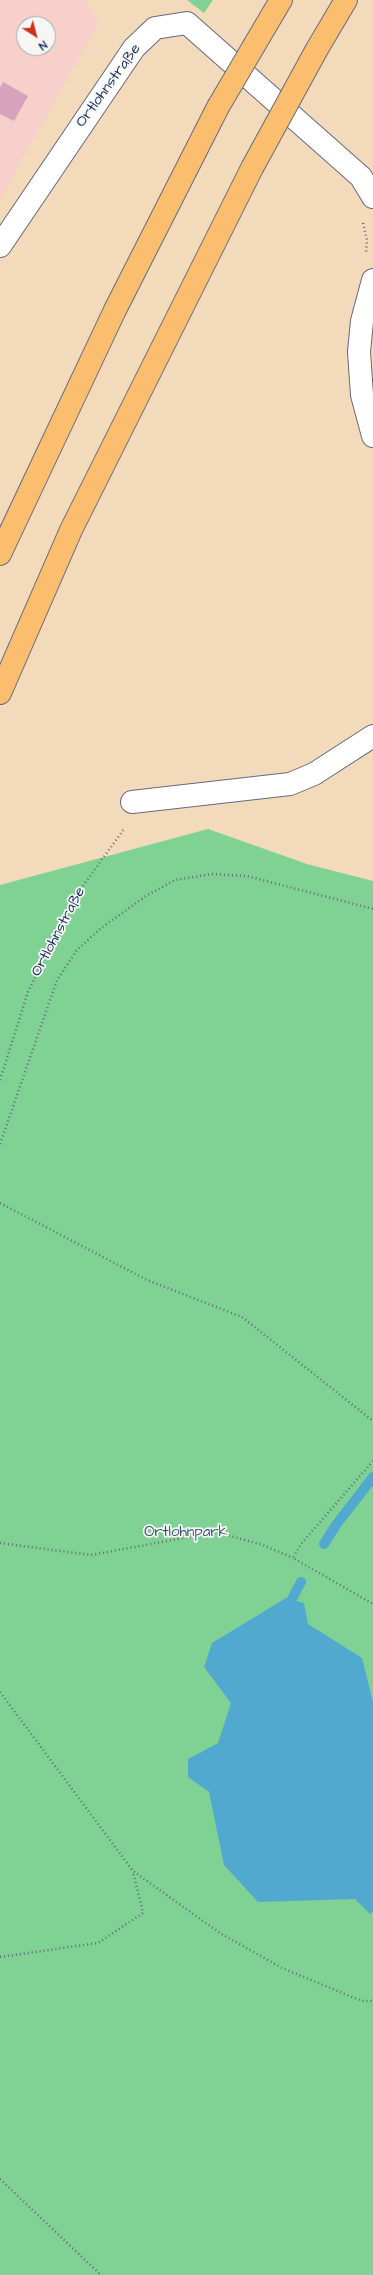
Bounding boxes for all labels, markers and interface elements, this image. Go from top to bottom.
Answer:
north arrow [16,16,56,56]
text: N [36,37,50,53]
street label: Ortlohnstraße [73,41,145,131]
street label: Ortlohnstraße [28,884,90,980]
park label: Ortlohnpark [144,1524,228,1542]

